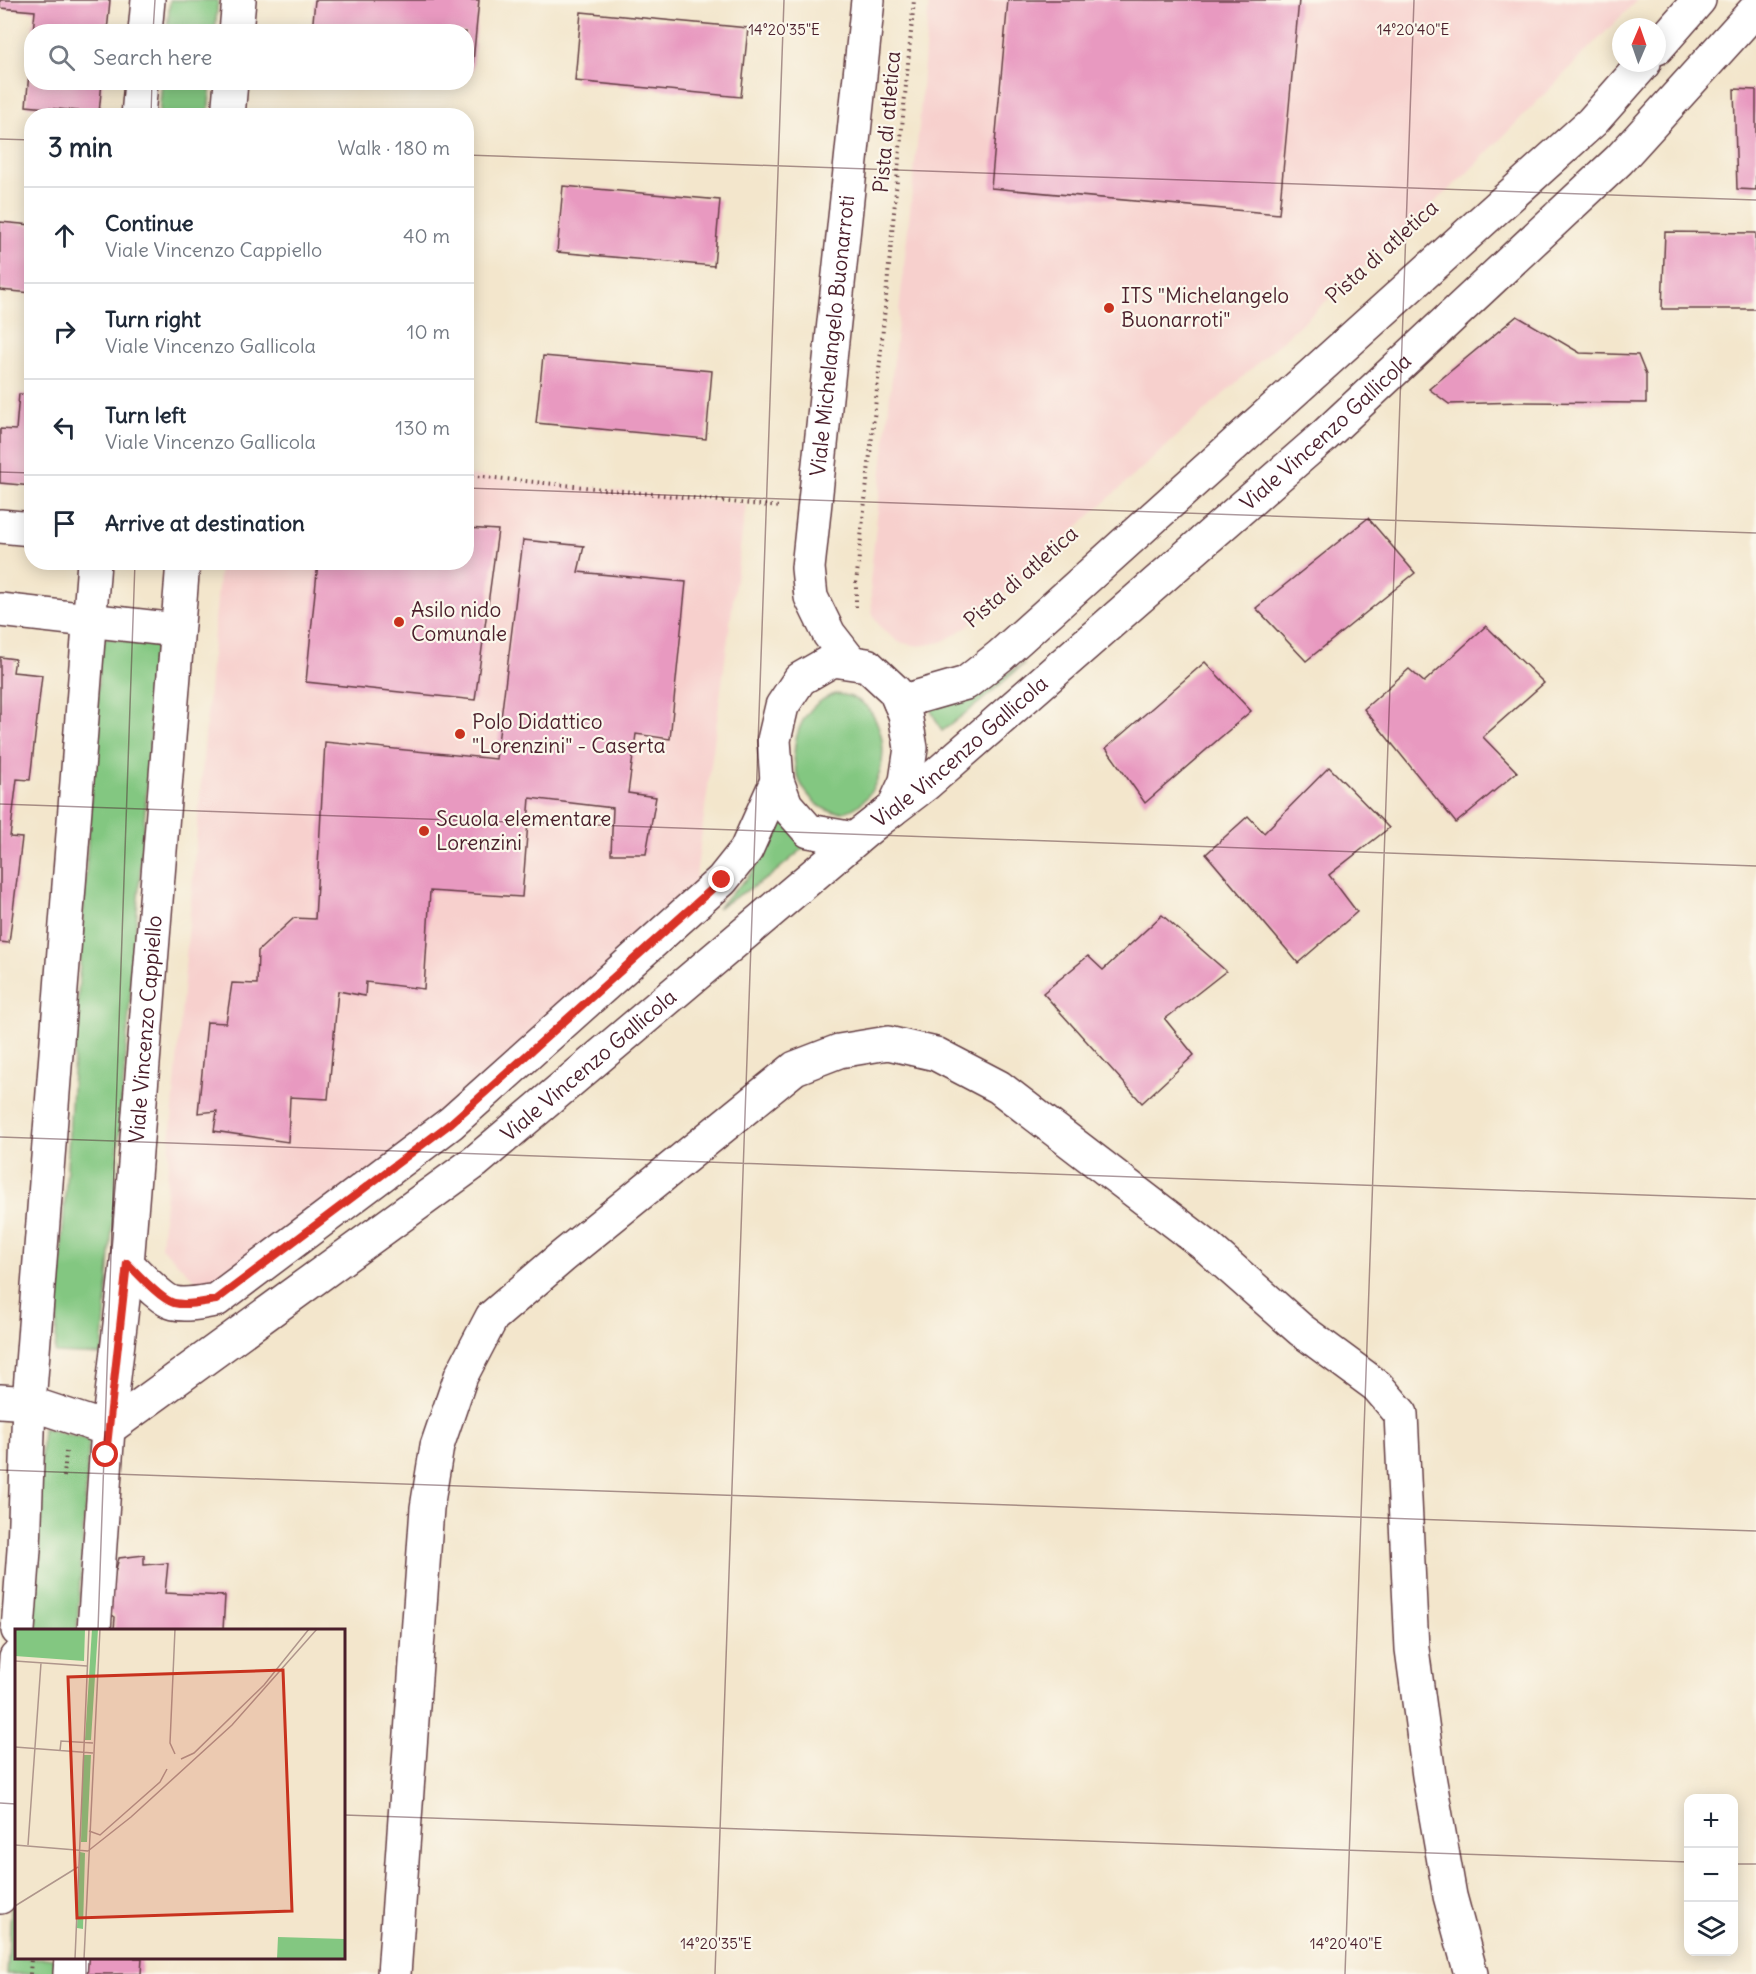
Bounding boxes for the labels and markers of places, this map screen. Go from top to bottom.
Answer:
place label: ITS "Michelangelo Buonarroti" [1121,282,1289,333]
marker: ITS "Michelangelo Buonarroti" [1102,301,1116,315]
place label: Asilo nido Comunale [411,596,507,647]
marker: Asilo nido Comunale [392,615,406,629]
place label: Polo Didattico "Lorenzini" - Caserta [472,708,666,759]
marker: Polo Didattico "Lorenzini" - Caserta [453,727,467,741]
place label: Scuola elementare Lorenzini [436,805,611,856]
marker: Scuola elementare Lorenzini [417,824,431,838]

